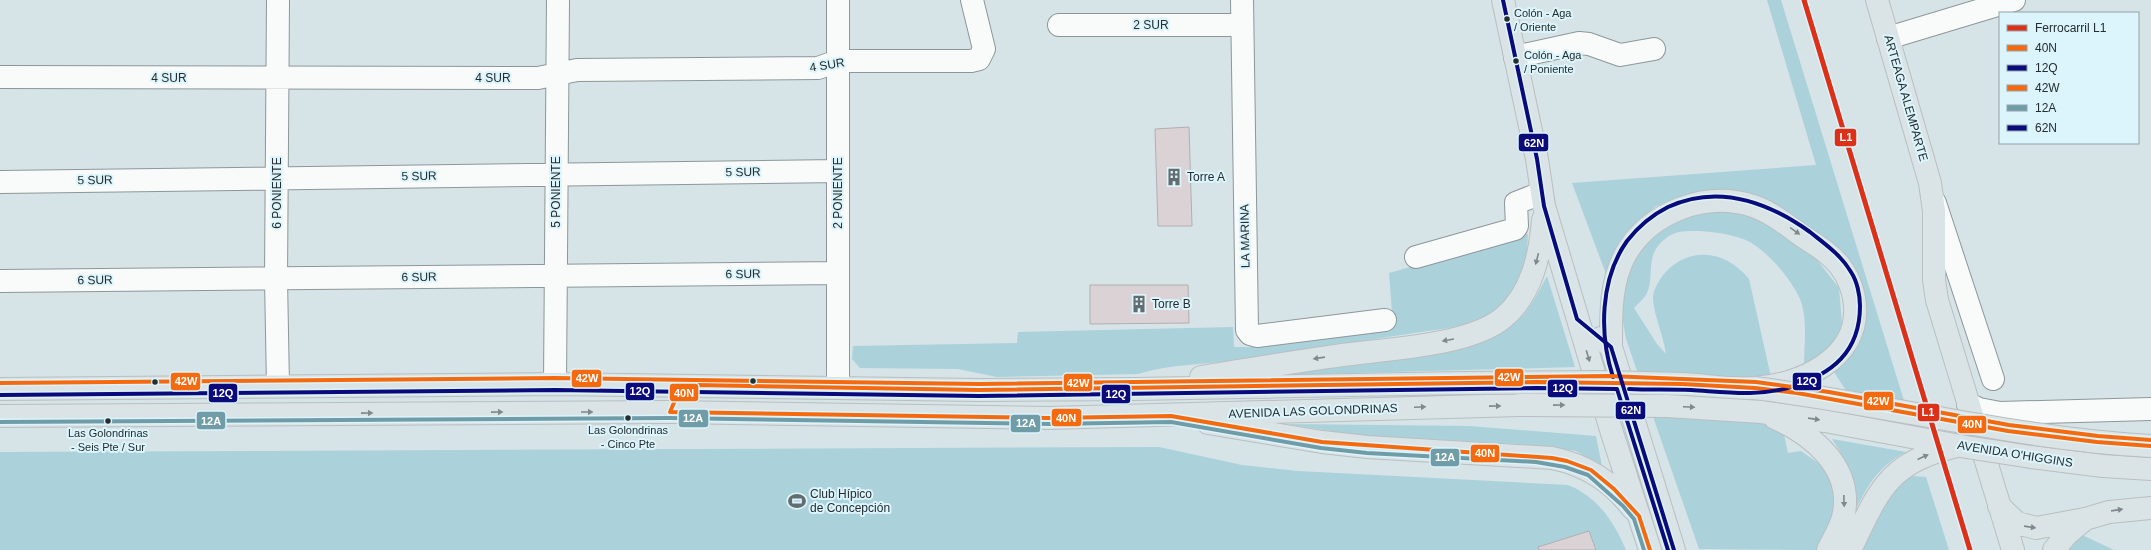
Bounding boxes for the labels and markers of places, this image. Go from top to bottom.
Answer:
place label: Colón - Aga / Oriente [1514,7,1572,33]
marker: Colón - Aga / Oriente [1502,14,1512,24]
place label: Colón - Aga / Poniente [1524,49,1582,75]
marker: Colón - Aga / Poniente [1511,56,1521,66]
building icon: Torre A [1164,167,1184,187]
place label: Torre A [1187,170,1225,184]
building icon: Torre B [1129,294,1149,314]
place label: Torre B [1152,297,1191,311]
unlabelled marker [748,376,758,386]
unlabelled marker [150,377,160,387]
marker: Las Golondrinas - Cinco Pte [623,413,633,423]
marker: Las Golondrinas - Seis Pte / Sur [103,416,113,426]
place label: Las Golondrinas - Cinco Pte [588,424,669,450]
place label: Las Golondrinas - Seis Pte / Sur [68,427,149,453]
place label: Club Hípico de Concepción [810,487,890,515]
sports icon: Club Hípico de Concepción [787,491,807,511]

